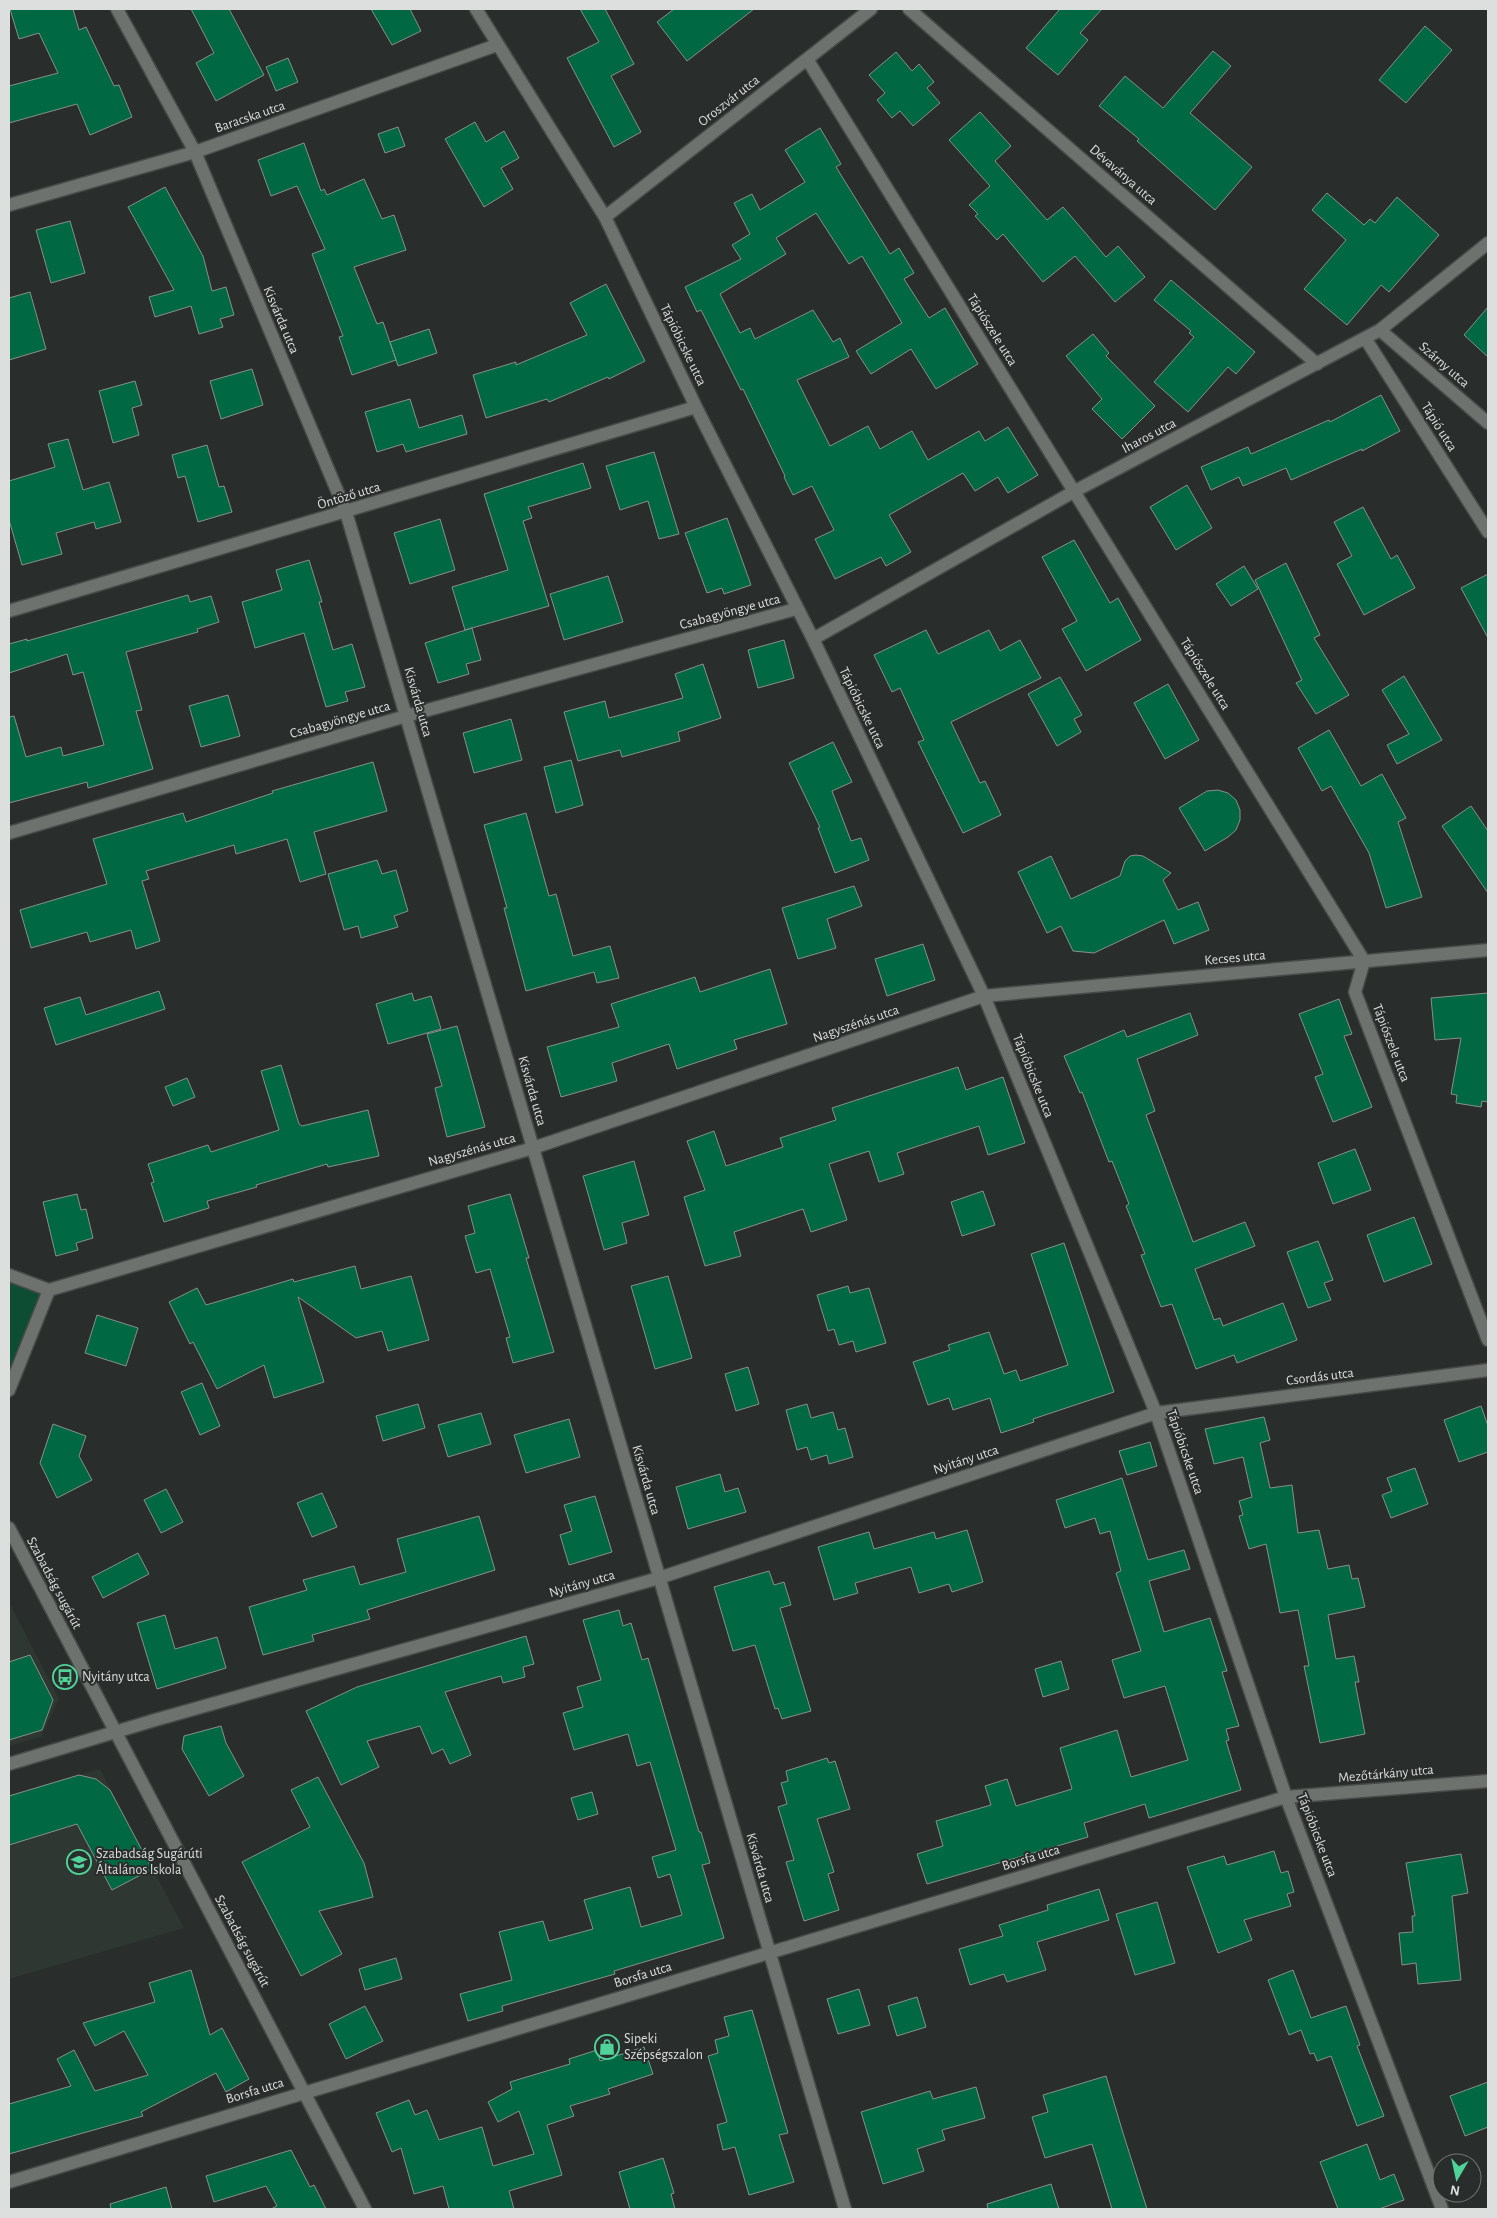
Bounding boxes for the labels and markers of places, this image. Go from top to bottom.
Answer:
bus stop icon: Nyitány utca [52,1664,78,1690]
place label: Nyitány utca [82,1670,150,1684]
place label: Szabadság Sugárúti Általános Iskola [96,1847,203,1877]
school or university icon: Szabadság Sugárúti Általános Iskola [66,1849,92,1875]
place label: Sipeki Szépségszalon [624,2032,703,2062]
shop icon: Sipeki Szépségszalon [594,2034,620,2060]

